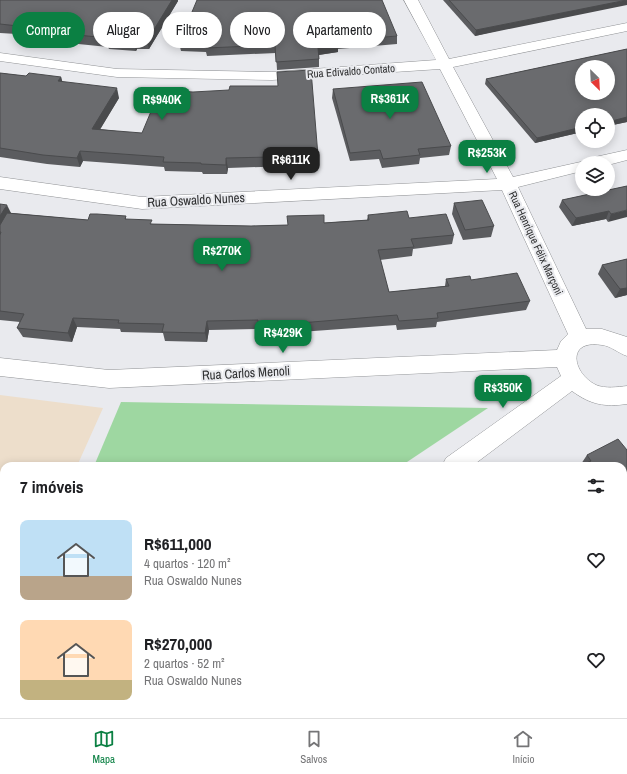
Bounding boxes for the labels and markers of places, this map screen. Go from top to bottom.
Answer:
pin: R$361K [357,86,423,120]
pin: R$940K [129,87,195,121]
pin: R$253K [454,140,520,174]
pin: R$611K [258,147,324,181]
pin: R$270K [189,238,255,272]
pin: R$429K [250,320,316,354]
pin: R$350K [470,375,536,409]

